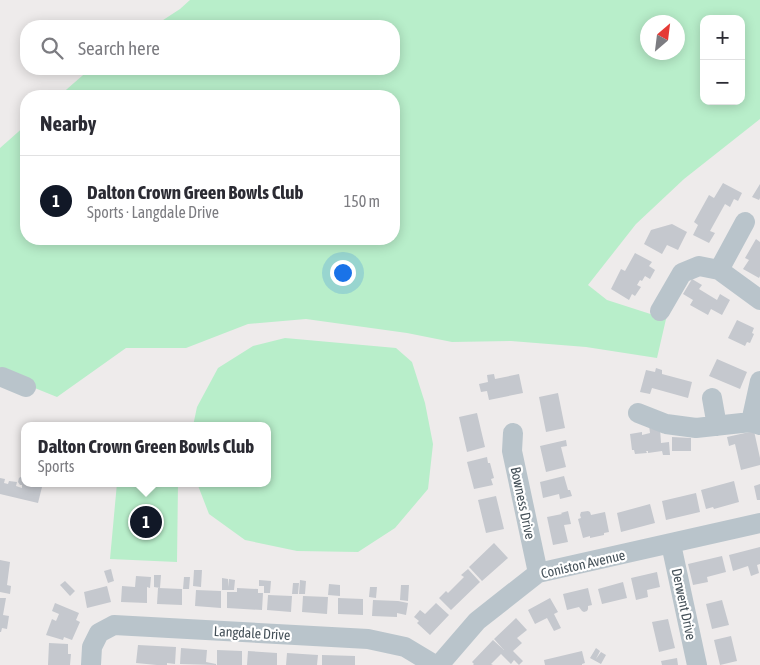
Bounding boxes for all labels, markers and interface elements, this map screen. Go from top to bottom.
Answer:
north arrow [640,15,685,60]
map controls [700,15,745,105]
button: + [700,15,745,60]
search box [20,20,400,75]
icon: search [38,34,66,62]
text: Search here [78,37,160,59]
button: − [700,60,745,105]
text: Nearby [40,111,96,135]
text: Dalton Crown Green Bowls Club [87,181,303,203]
text: 1 [52,192,60,210]
text: 150 m [344,192,380,210]
text: Sports · Langdale Drive [87,203,219,221]
your location [330,260,356,286]
popup [21,422,271,487]
text: Dalton Crown Green Bowls Club [38,435,254,457]
text: Sports [38,457,74,475]
street label: Bowness Drive [508,465,538,541]
pin: 1 [130,503,162,541]
street label: Coniston Avenue [539,547,627,581]
street label: Derwent Drive [669,567,699,641]
street label: Langdale Drive [213,623,291,643]

